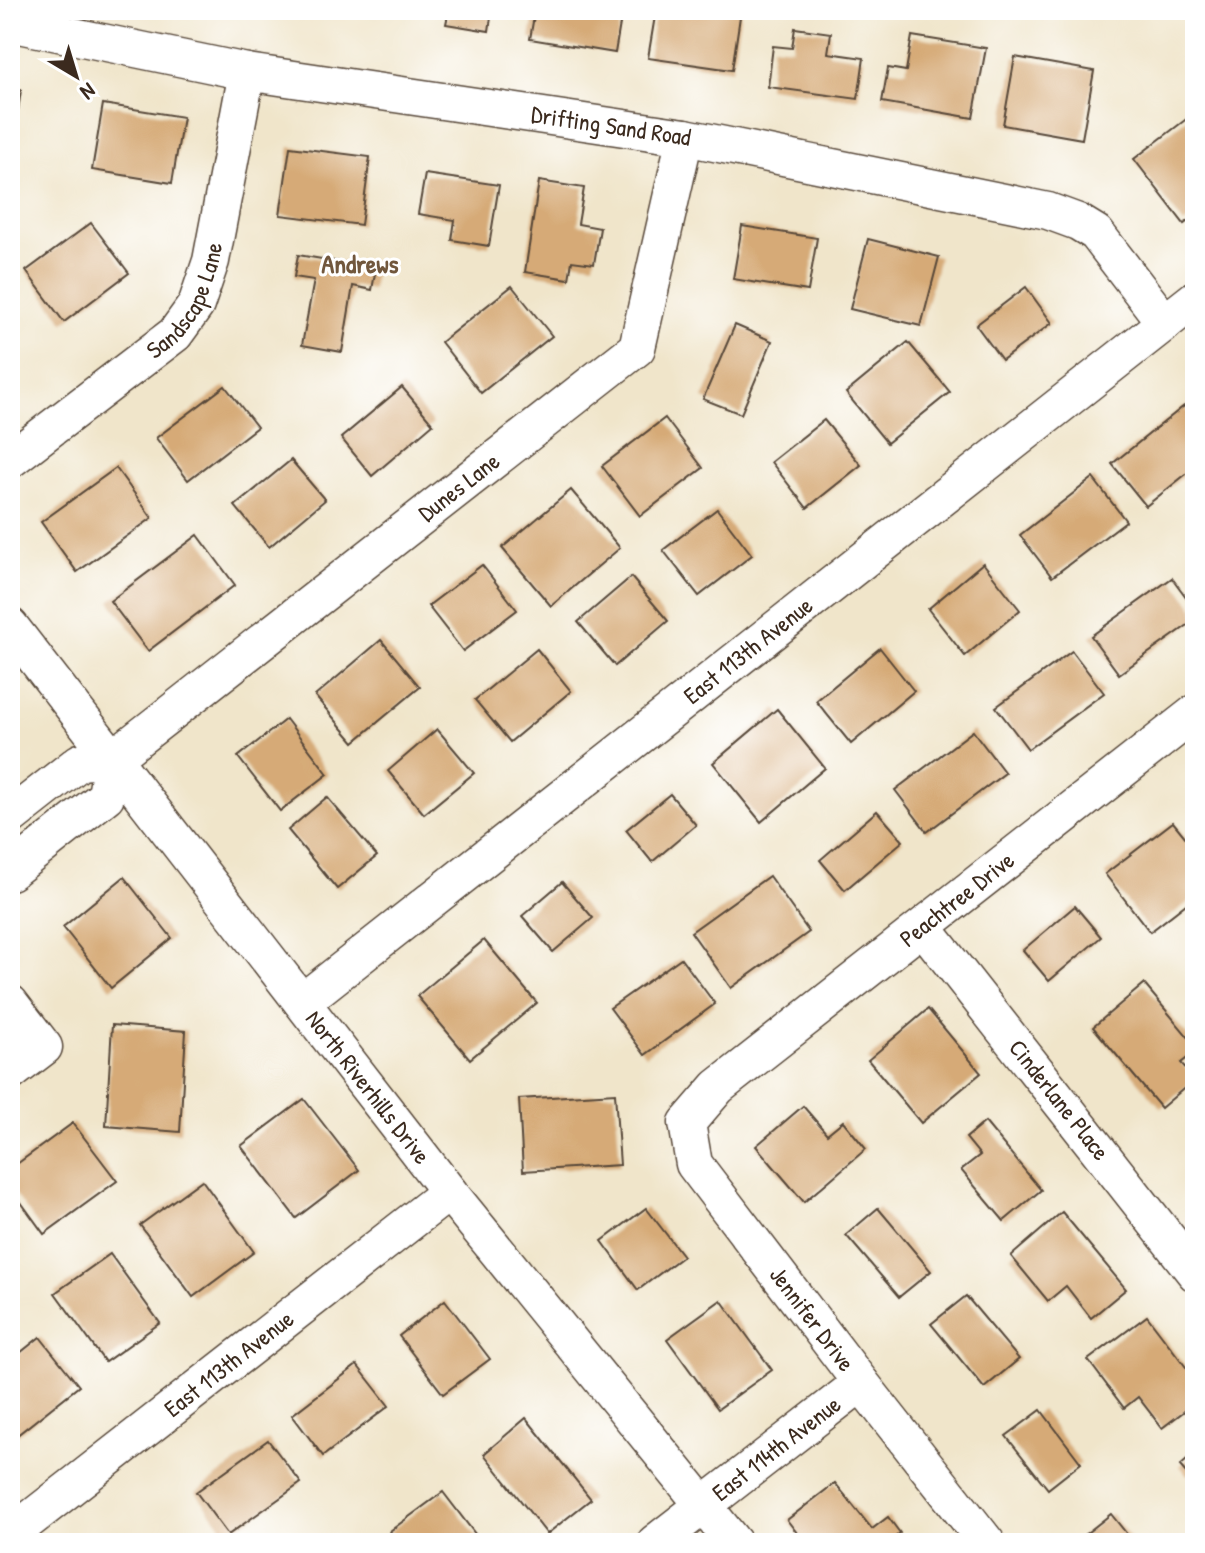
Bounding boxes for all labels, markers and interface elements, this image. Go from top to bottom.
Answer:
north arrow [36,36,116,116]
text: N [74,76,102,107]
street label: Drifting Sand Road [529,97,694,153]
street label: Sandscape Lane [139,239,229,365]
district label: Andrews [322,246,399,281]
street label: Dunes Lane [411,444,506,528]
street label: East 113th Avenue [676,589,819,711]
street label: Peachtree Drive [893,844,1021,954]
street label: North Riverhills Drive [299,1003,439,1171]
street label: Cinderlane Place [1002,1032,1118,1167]
street label: Jennifer Drive [763,1259,863,1378]
street label: East 113th Avenue [157,1302,300,1424]
street label: East 114th Avenue [705,1388,847,1508]

